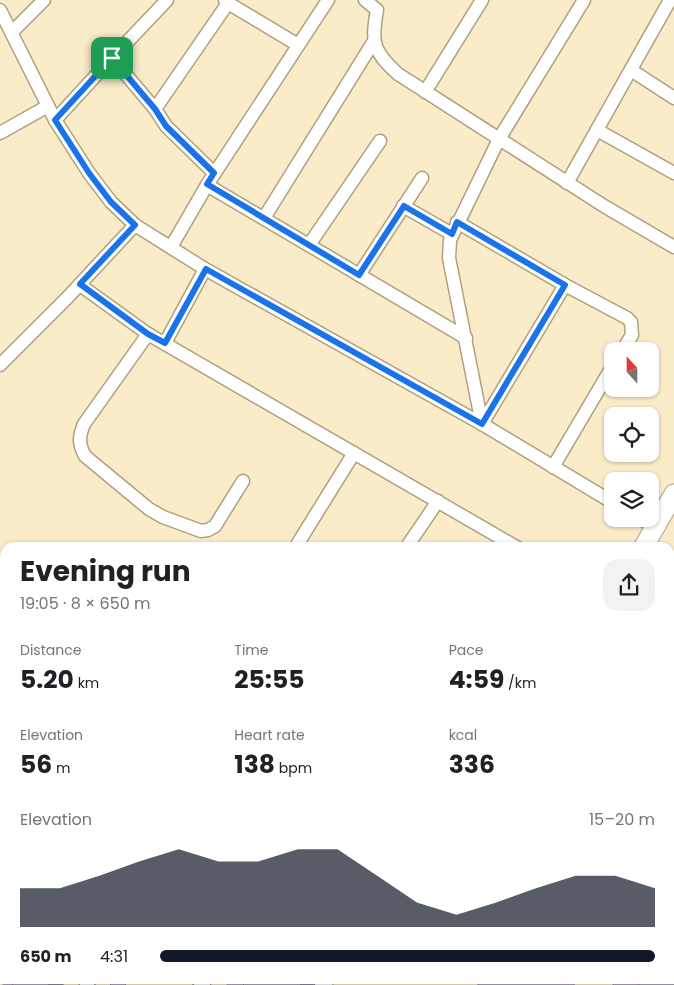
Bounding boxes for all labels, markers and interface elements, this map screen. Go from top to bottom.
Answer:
pin [91,37,133,79]
icon: arrive [98,44,126,72]
north arrow [604,342,659,398]
map controls [604,342,659,527]
button: locate [604,407,659,462]
button: layers [604,472,659,527]
text: Evening run [20,552,191,591]
button: share [603,559,655,611]
text: 19:05 · 8 × 650 m [20,592,151,615]
text: Distance [20,640,81,660]
text: Time [234,640,268,660]
text: Pace [449,640,483,660]
text: 5.20 [20,662,74,697]
text: 25:55 [234,662,304,697]
text: 4:59 [449,662,504,697]
text: km [74,673,99,693]
text: /km [504,673,536,693]
text: Elevation [20,725,83,745]
text: Heart rate [234,725,305,745]
text: kcal [449,725,477,745]
text: 56 [20,747,52,782]
text: 138 [234,747,275,782]
text: 336 [449,747,495,782]
text: m [52,758,70,778]
text: bpm [275,758,312,778]
text: Elevation [20,808,92,831]
text: 15–20 m [589,808,655,831]
text: 650 m [20,945,71,968]
text: 4:31 [100,945,128,968]

